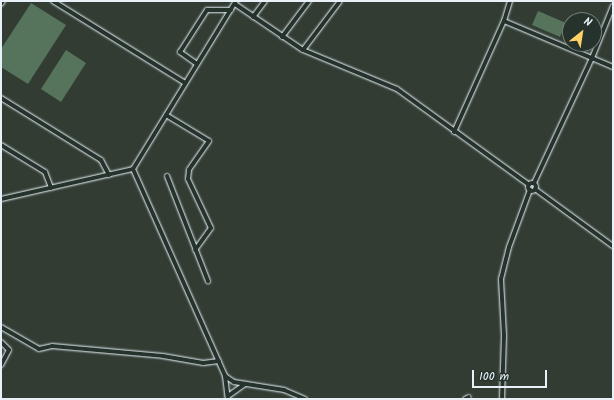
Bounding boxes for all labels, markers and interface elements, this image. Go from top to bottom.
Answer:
north arrow [562,12,602,52]
text: N [580,13,595,32]
scale bar [474,362,549,388]
text: 100 m [479,367,509,386]

